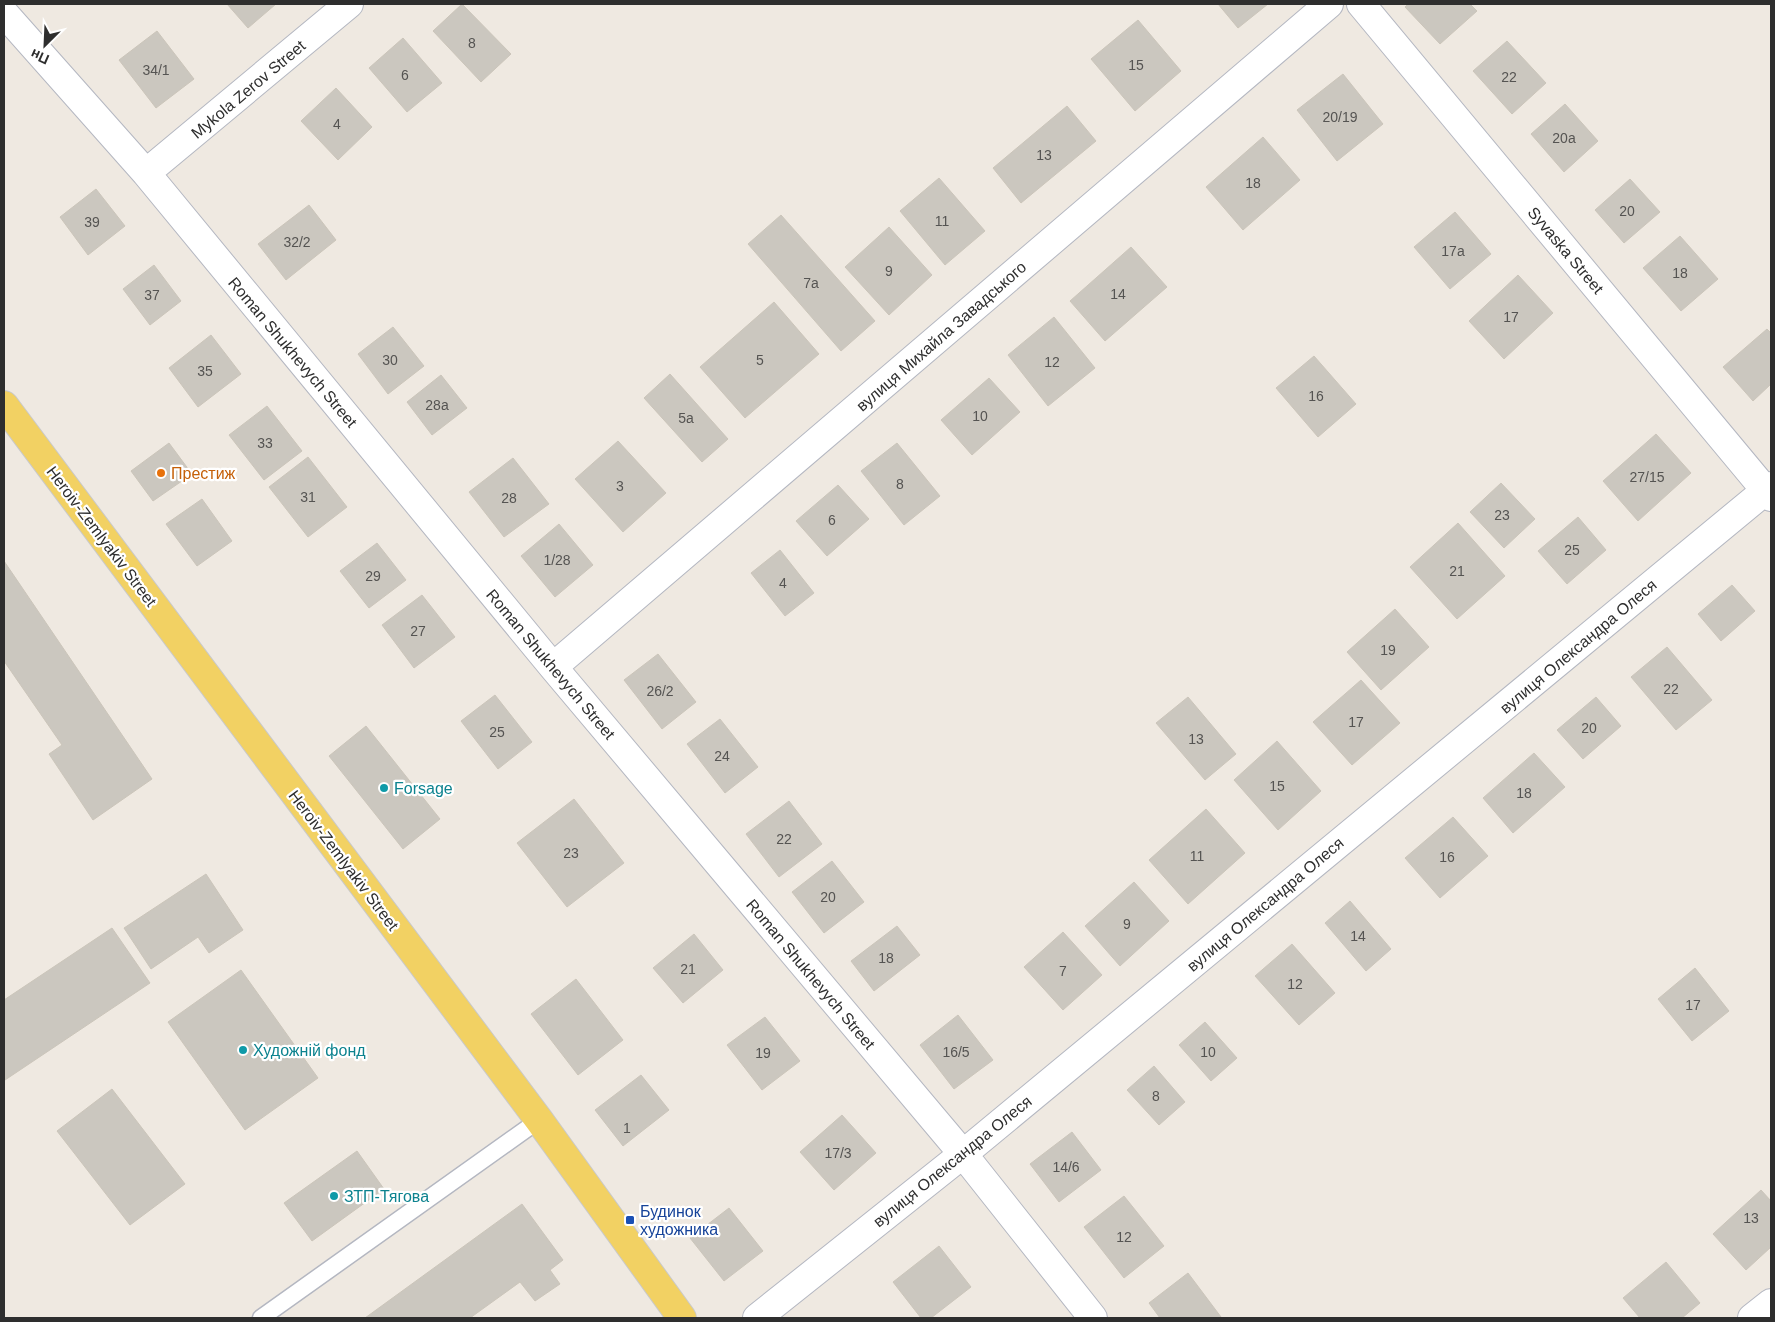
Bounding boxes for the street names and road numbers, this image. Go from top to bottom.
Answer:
street label: Mykola Zerov Street [188,37,309,142]
street label: Syvaska Street [1525,204,1607,297]
street label: вулиця Михайла Завадського [853,258,1030,415]
street label: Roman Shukhevych Street [225,274,361,431]
street label: Heroiv-Zemlyakiv Street [43,463,160,610]
street label: вулиця Олександра Олеся [1497,576,1660,717]
street label: Roman Shukhevych Street [483,586,619,743]
street label: Heroiv-Zemlyakiv Street [285,787,402,934]
street label: вулиця Олександра Олеся [1184,834,1347,975]
street label: Roman Shukhevych Street [743,896,879,1053]
street label: вулиця Олександра Олеся [870,1092,1035,1230]

